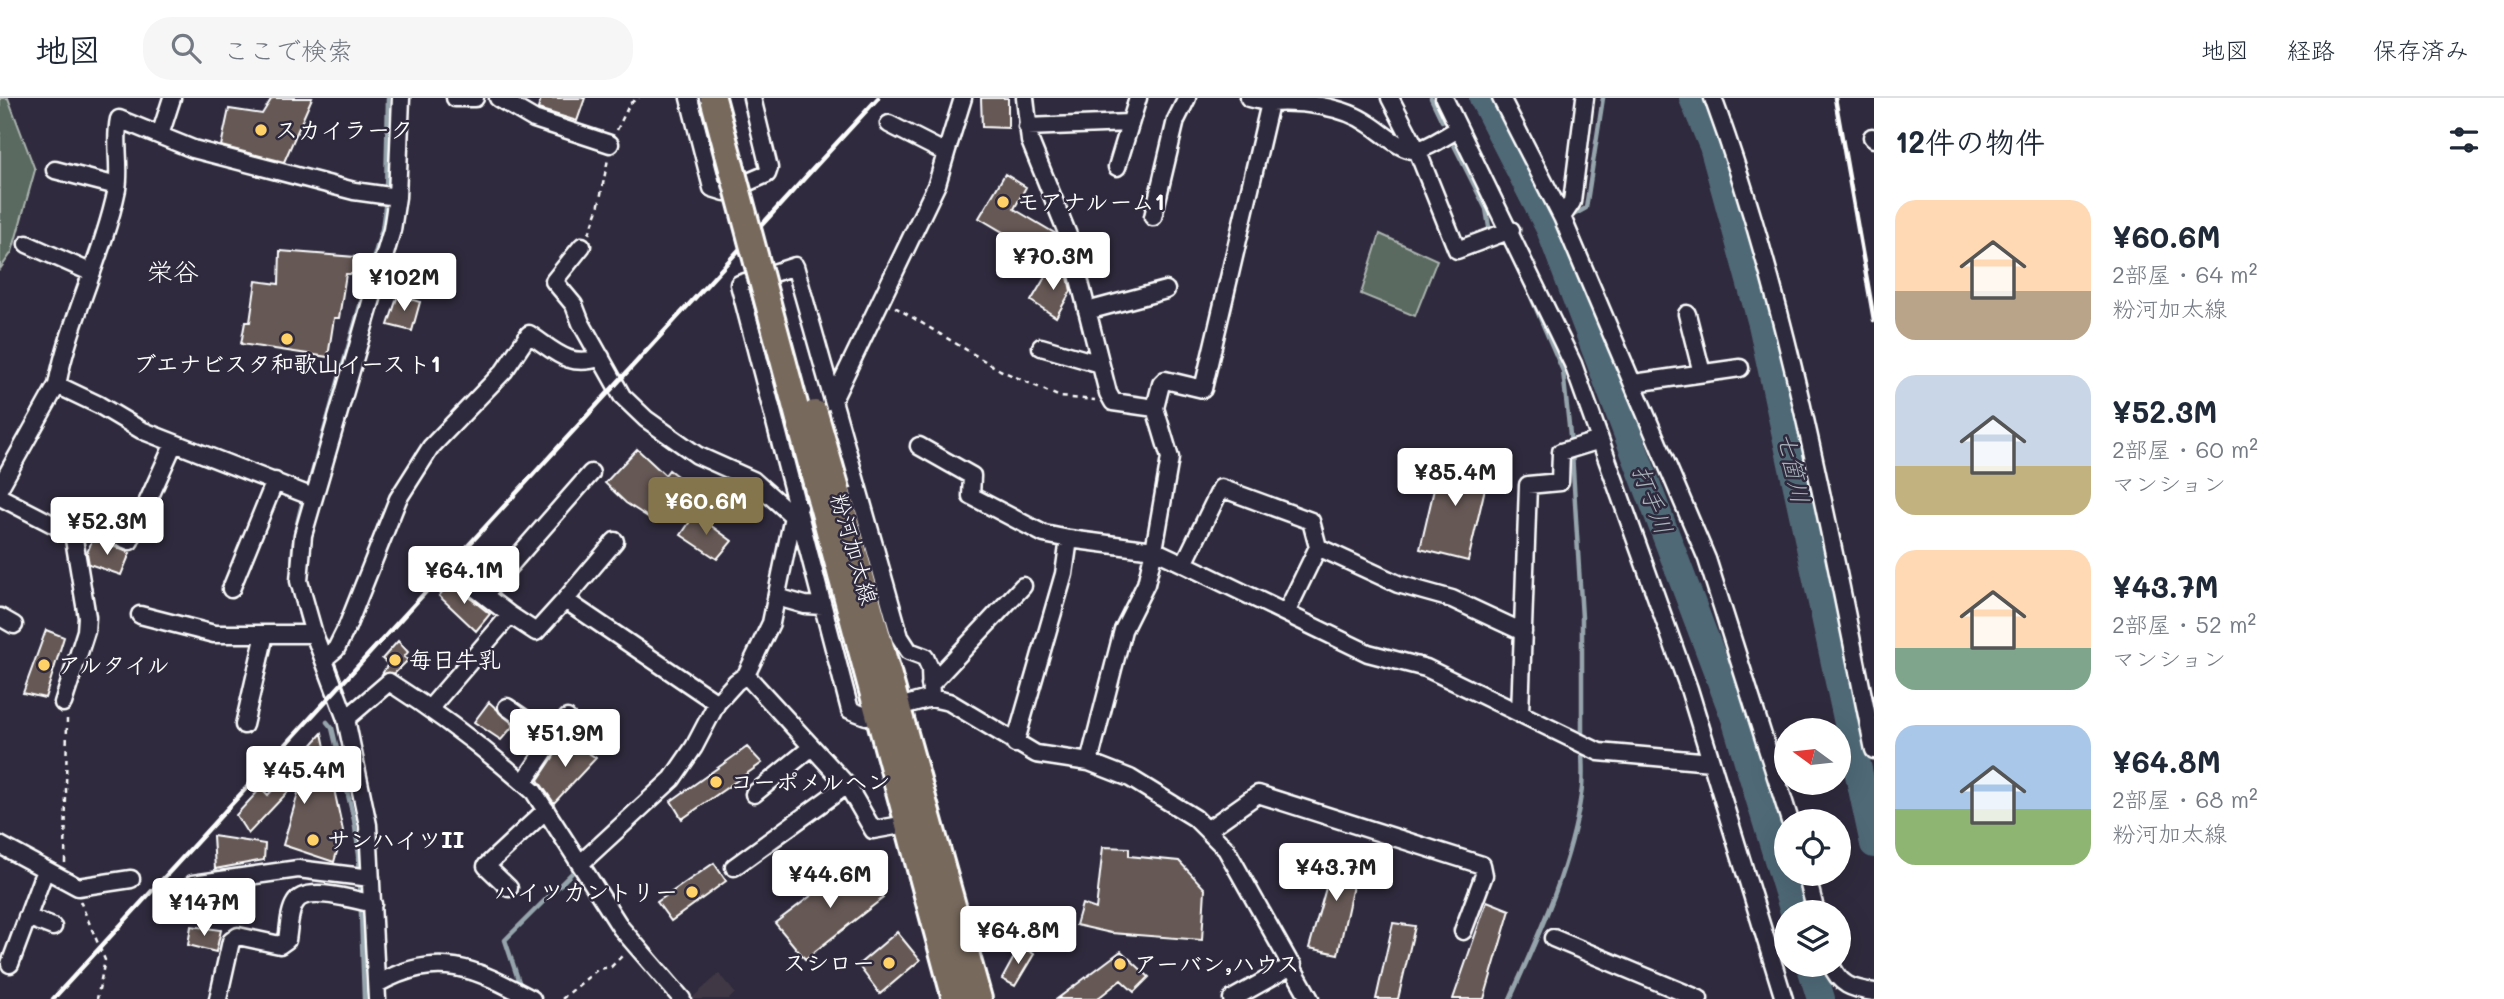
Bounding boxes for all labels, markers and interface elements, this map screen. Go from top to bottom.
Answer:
search box [143,17,633,80]
text: 地図 [35,27,101,70]
icon: search [167,29,205,67]
text: ここで検索 [223,33,353,67]
text: 地図 [2201,34,2249,65]
text: 経路 [2287,34,2335,65]
text: 保存済み [2373,34,2469,65]
place label: スカイラーク [275,114,413,144]
text: 12件の物件 [1895,121,2045,161]
icon: filters [2445,121,2483,159]
marker: スカイラーク [253,122,269,138]
place label: モアナルーム1 [1017,186,1165,216]
marker: モアナルーム1 [995,194,1011,210]
text: ¥60.6M [2112,216,2221,256]
icon: home [1951,228,2035,312]
pin: ¥70.3M [996,232,1110,292]
text: ¥70.3M [1012,240,1094,270]
district label: 栄谷 [147,254,199,288]
pin: ¥102M [355,254,453,313]
text: 2部屋 · 64 m² [2112,259,2257,289]
text: ¥102M [368,261,440,291]
text: 粉河加太線 [2112,293,2227,323]
marker: ブエナビスタ和歌山イースト1 [279,331,295,347]
place label: ブエナビスタ和歌山イースト1 [133,348,441,378]
text: ¥52.3M [2112,391,2217,431]
icon: home [1951,403,2035,487]
water label: 七箇川 [1772,429,1817,506]
text: 2部屋 · 60 m² [2112,434,2258,464]
pin: ¥85.4M [1398,448,1512,508]
text: ¥85.4M [1413,456,1497,486]
water label: 打手川 [1626,460,1681,539]
text: マンション [2112,468,2226,498]
pin: ¥60.6M [649,478,763,537]
text: ¥60.6M [664,485,748,515]
street label: 粉河加太線 [825,489,885,608]
pin: ¥52.3M [50,498,164,557]
text: ¥52.3M [67,505,147,535]
pin: ¥64.1M [407,546,521,606]
text: ¥64.1M [424,554,504,584]
text: ¥43.7M [2112,566,2219,606]
icon: home [1951,578,2035,662]
text: 2部屋 · 52 m² [2112,609,2256,639]
text: マンション [2112,643,2226,673]
place label: 毎日牛乳 [409,644,501,674]
place label: アルタイル [58,649,170,679]
marker: 毎日牛乳 [387,652,403,668]
marker: アルタイル [36,657,52,673]
pin: ¥51.9M [508,710,622,769]
text: ¥51.9M [526,717,604,747]
north arrow [1774,718,1852,794]
map controls [1774,718,1851,977]
text: ¥64.8M [2112,741,2221,781]
pin: ¥45.4M [247,746,361,806]
icon: home [1951,753,2035,837]
text: ¥45.4M [262,754,346,784]
place label: コーポメルヘン [730,766,891,796]
marker: コーポメルヘン [708,774,724,790]
text: 2部屋 · 68 m² [2112,784,2258,814]
button: locate [1774,809,1851,886]
text: 粉河加太線 [2112,818,2227,848]
place label: サンハイツII [327,824,465,854]
marker: サンハイツII [305,832,321,848]
pin: ¥43.7M [1279,844,1393,903]
pin: ¥44.6M [773,850,887,910]
text: ¥43.7M [1295,851,1377,881]
text: ¥44.6M [788,858,872,888]
place label: ハイツカントリー [494,876,678,906]
pin: ¥147M [155,878,253,938]
marker: ハイツカントリー [684,884,700,900]
text: ¥147M [168,886,240,916]
button: layers [1774,900,1851,977]
pin: ¥64.8M [961,906,1075,966]
text: ¥64.8M [976,914,1060,944]
place label: スシロー [783,947,875,977]
place label: アーバン,ハウス [1134,948,1300,978]
marker: スシロー [881,955,897,971]
marker: アーバン,ハウス [1112,956,1128,972]

